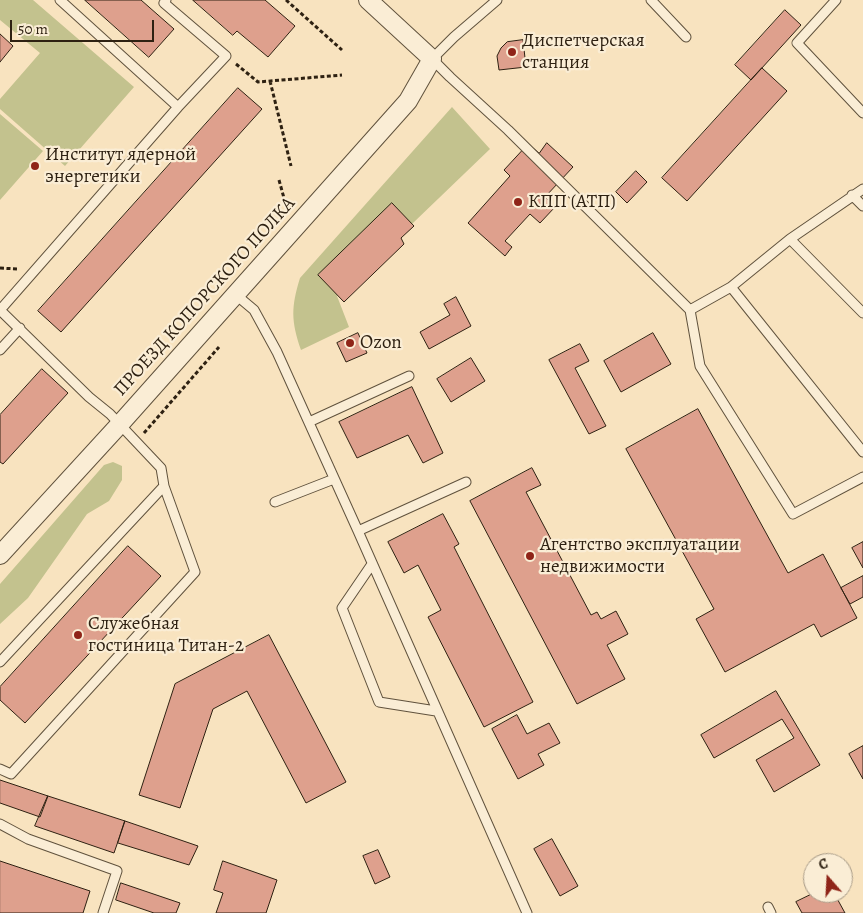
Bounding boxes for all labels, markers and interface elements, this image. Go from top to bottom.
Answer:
scale bar [12,10,156,42]
text: 50 m [18,19,48,39]
place label: Диспетчерская станция [522,30,645,74]
marker: Диспетчерская станция [506,46,518,58]
place label: Институт ядерной энергетики [45,144,196,188]
marker: Институт ядерной энергетики [29,160,41,172]
place label: КПП (АТП) [528,191,616,213]
street label: ПРОЕЗД КОПОРСКОГО ПОЛКА [109,193,301,401]
marker: КПП (АТП) [512,196,524,208]
place label: Ozon [360,332,402,354]
marker: Ozon [344,337,356,349]
place label: Агентство эксплуатации недвижимости [540,534,740,578]
marker: Агентство эксплуатации недвижимости [524,550,536,562]
place label: Служебная гостиница Титан-2 [88,613,244,657]
marker: Служебная гостиница Титан-2 [72,629,84,641]
north arrow [803,853,853,903]
text: С [816,854,830,875]

